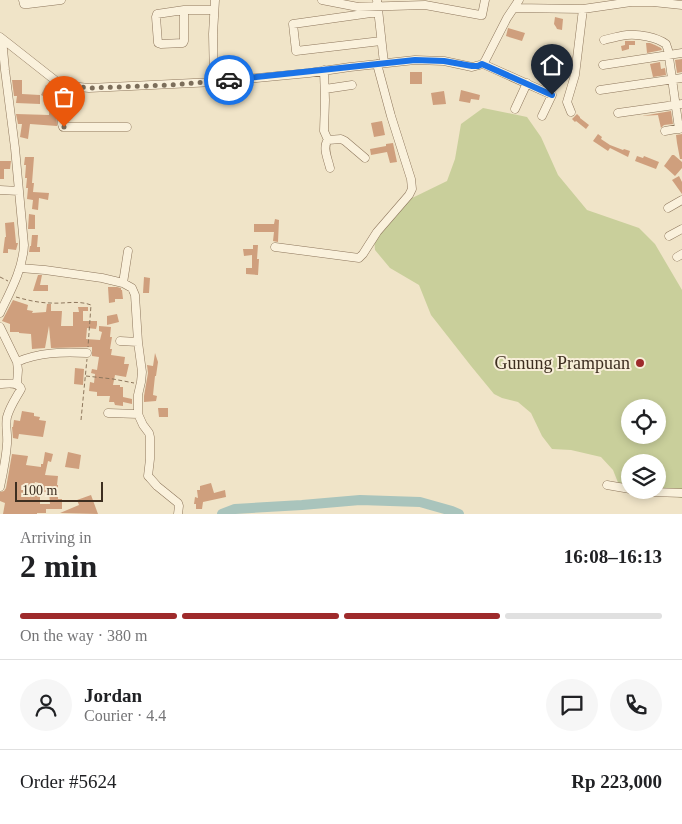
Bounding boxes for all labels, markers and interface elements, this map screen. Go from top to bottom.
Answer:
pin [531,44,573,95]
icon: home [538,51,566,79]
courier [204,55,254,105]
icon: car [215,66,243,94]
pin [43,76,85,127]
icon: bag [50,83,78,111]
place label: Gunung Prampuan [495,353,630,373]
marker: Gunung Prampuan [634,357,646,369]
map controls [621,399,666,499]
button: locate [621,399,666,444]
button: layers [621,454,666,499]
scale bar [15,479,102,502]
text: 100 m [22,483,57,498]
text: Arriving in [20,529,92,546]
text: 16:08–16:13 [564,546,662,567]
text: 2 min [20,548,97,584]
text: On the way · 380 m [20,627,148,644]
button: person [20,679,72,731]
button: chat [546,679,598,731]
button: phone [610,679,662,731]
text: Jordan [84,685,142,706]
text: Courier · 4.4 [84,707,166,724]
text: Order #5624 [20,771,117,792]
text: Rp 223,000 [571,771,662,792]

